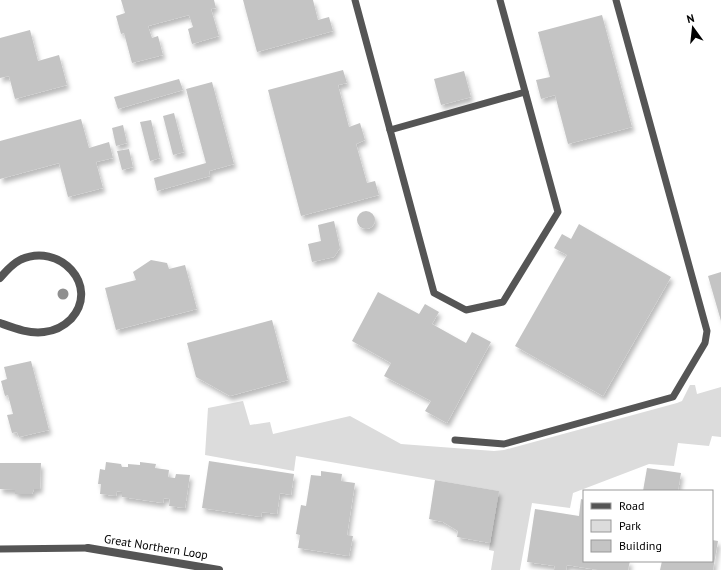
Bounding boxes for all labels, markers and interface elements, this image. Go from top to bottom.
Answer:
north arrow [673,8,713,48]
text: N [685,11,696,26]
legend [583,490,713,562]
text: Road [619,498,644,513]
text: Park [619,518,641,533]
street label: Great Northern Loop [103,531,209,562]
text: Building [619,538,662,553]

